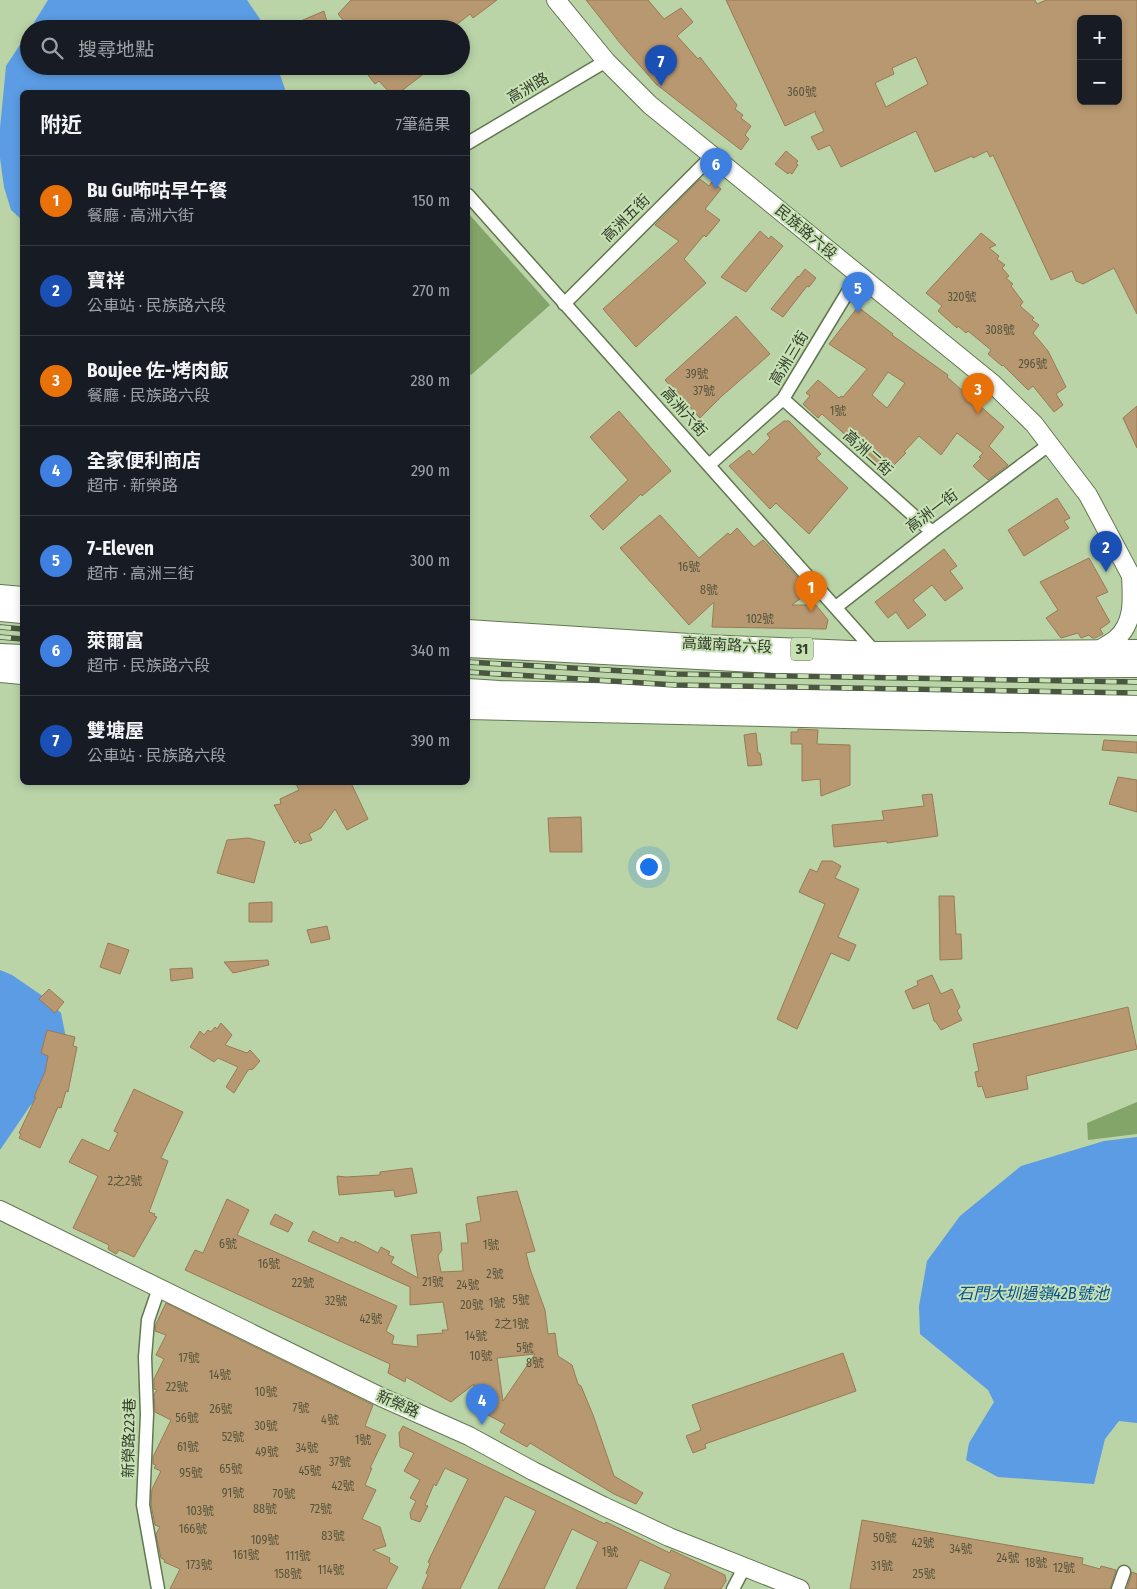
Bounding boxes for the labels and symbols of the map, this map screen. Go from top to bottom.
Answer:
pin: 7 [645,45,677,86]
street label: 高洲路 [504,69,552,107]
house number: 360號 [787,85,817,99]
pin: 6 [700,148,732,189]
street label: 高洲五街 [598,190,654,246]
street label: 民族路六段 [771,201,841,263]
pin: 5 [842,272,874,313]
house number: 320號 [948,290,976,304]
house number: 308號 [985,323,1015,337]
street label: 高洲三街 [766,328,812,388]
house number: 296號 [1019,357,1048,371]
house number: 39號 [685,367,709,381]
pin: 3 [962,373,994,414]
street label: 高洲六街 [657,384,711,440]
house number: 37號 [693,384,715,398]
house number: 1號 [830,404,846,418]
street label: 高洲二街 [840,426,896,480]
street label: 高洲一街 [903,486,961,536]
pin: 2 [1090,531,1122,572]
house number: 16號 [678,560,700,574]
pin: 1 [795,571,827,612]
house number: 8號 [700,583,718,597]
house number: 102號 [746,612,774,626]
street label: 高鐵南路六段 [682,634,772,656]
road number: 31 [791,638,813,661]
your location [636,854,662,880]
house number: 2之2號 [108,1174,142,1188]
house number: 6號 [219,1237,237,1251]
house number: 1號 [483,1238,499,1252]
house number: 16號 [258,1257,280,1271]
house number: 2號 [486,1267,504,1281]
house number: 21號 [422,1275,444,1289]
house number: 22號 [292,1276,314,1290]
house number: 24號 [457,1278,479,1292]
water label: 石門大圳過嶺42B號池 [957,1284,1111,1303]
house number: 5號 [512,1293,530,1307]
house number: 32號 [325,1294,347,1308]
house number: 1號 [489,1296,505,1310]
house number: 20號 [460,1298,484,1312]
house number: 42號 [360,1312,382,1326]
house number: 2之1號 [495,1317,529,1331]
house number: 14號 [465,1329,487,1343]
house number: 5號 [516,1341,534,1355]
house number: 10號 [470,1349,492,1363]
house number: 17號 [178,1351,200,1365]
house number: 8號 [526,1356,544,1370]
house number: 14號 [209,1368,231,1382]
house number: 22號 [166,1380,188,1394]
pin: 4 [466,1384,498,1425]
house number: 10號 [255,1385,277,1399]
street label: 新榮路 [374,1387,422,1421]
street label: 新榮路223巷 [119,1398,139,1478]
house number: 7號 [293,1401,309,1415]
house number: 26號 [209,1402,233,1416]
house number: 56號 [175,1411,199,1425]
house number: 4號 [321,1413,339,1427]
house number: 30號 [254,1419,278,1433]
house number: 52號 [222,1430,244,1444]
house number: 1號 [355,1433,371,1447]
house number: 61號 [177,1440,199,1454]
house number: 34號 [295,1441,319,1455]
house number: 49號 [255,1445,279,1459]
house number: 37號 [329,1455,351,1469]
house number: 65號 [219,1462,243,1476]
house number: 45號 [298,1464,322,1478]
house number: 95號 [179,1466,203,1480]
house number: 42號 [332,1479,354,1493]
house number: 91號 [222,1486,244,1500]
house number: 70號 [273,1487,295,1501]
house number: 88號 [253,1502,277,1516]
house number: 72號 [310,1502,332,1516]
house number: 103號 [186,1504,214,1518]
house number: 166號 [179,1522,207,1536]
house number: 83號 [321,1529,345,1543]
house number: 50號 [873,1531,897,1545]
house number: 109號 [251,1533,279,1547]
house number: 42號 [912,1536,934,1550]
house number: 34號 [949,1542,973,1556]
house number: 1號 [602,1545,618,1559]
house number: 161號 [233,1548,259,1562]
house number: 111號 [285,1549,311,1563]
house number: 24號 [997,1551,1019,1565]
house number: 18號 [1025,1556,1047,1570]
house number: 173號 [186,1558,212,1572]
house number: 31號 [871,1559,893,1573]
house number: 12號 [1053,1561,1075,1575]
house number: 114號 [317,1563,345,1577]
house number: 158號 [274,1567,302,1581]
house number: 25號 [913,1567,935,1581]

